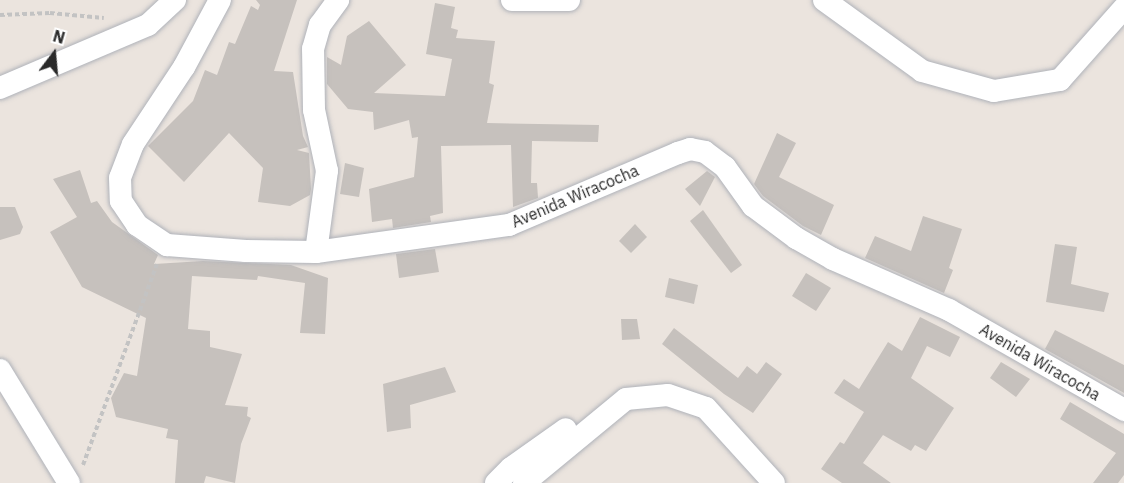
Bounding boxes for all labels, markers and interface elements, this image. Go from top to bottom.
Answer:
north arrow [24,24,84,84]
text: N [51,25,67,48]
street label: Avenida Wiracocha [508,161,642,231]
street label: Avenida Wiracocha [976,320,1104,404]

